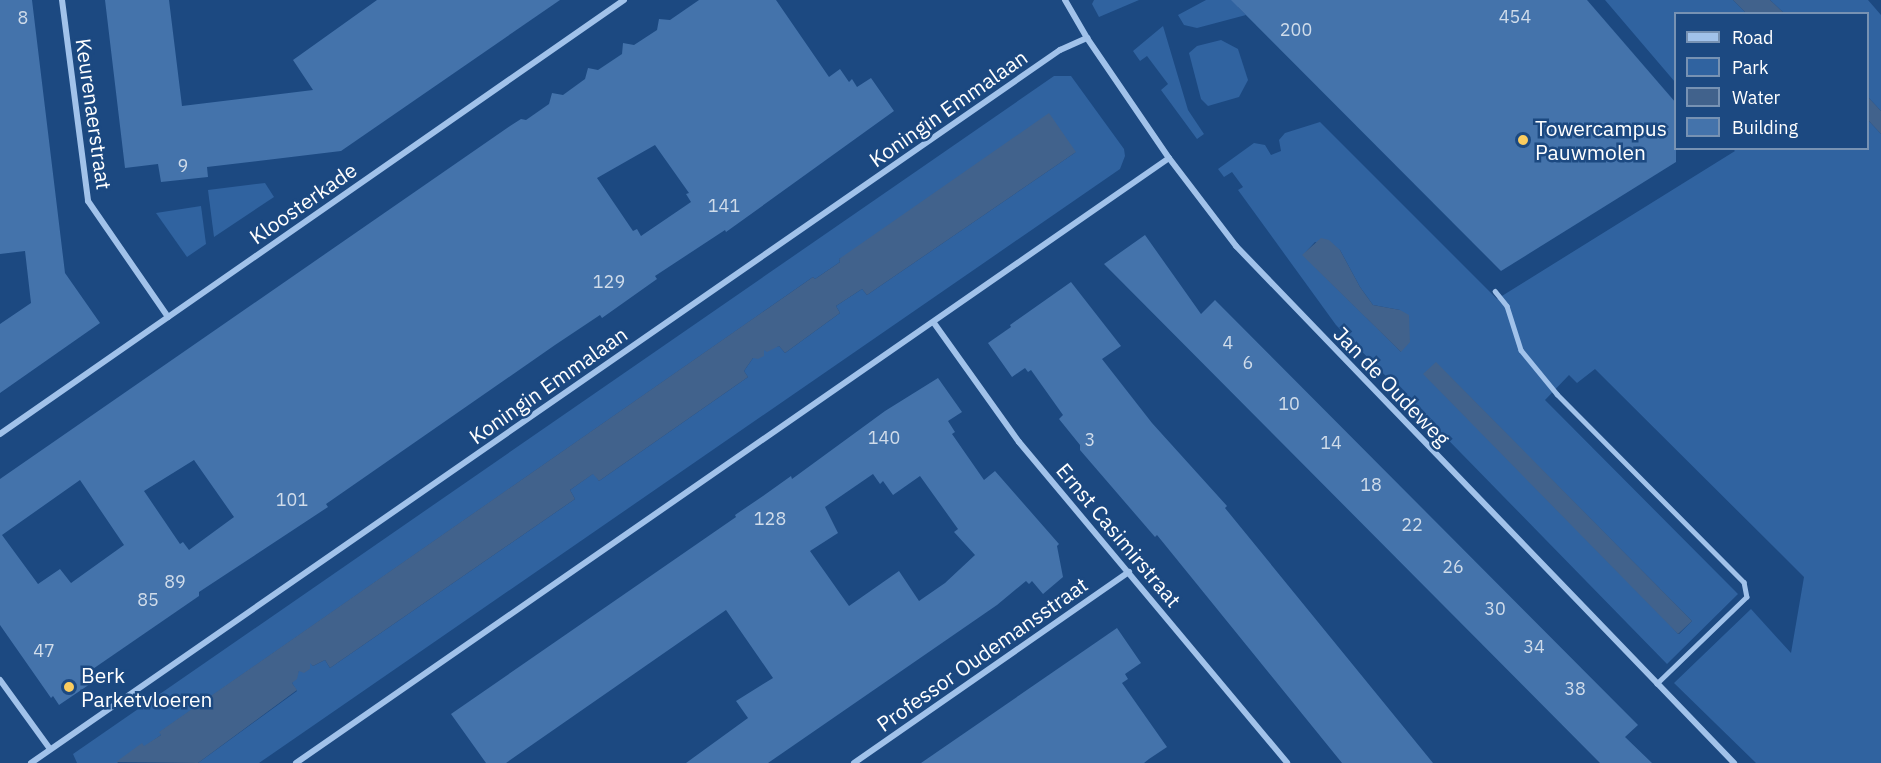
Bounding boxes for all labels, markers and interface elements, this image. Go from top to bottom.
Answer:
house number: 454 [1499,6,1531,28]
house number: 8 [18,7,28,29]
legend [1674,12,1869,150]
house number: 200 [1280,19,1312,41]
text: Road [1732,26,1773,49]
street label: Keurenaerstraat [71,37,117,191]
street label: Koningin Emmalaan [864,44,1032,172]
text: Park [1732,56,1768,79]
text: Water [1732,86,1780,109]
place label: Towercampus Pauwmolen [1535,115,1667,165]
text: Building [1732,116,1798,139]
marker: Towercampus Pauwmolen [1516,133,1530,147]
house number: 9 [178,155,188,177]
street label: Kloosterkade [245,157,361,249]
house number: 141 [708,195,740,217]
house number: 129 [593,271,625,293]
street label: Koningin Emmalaan [464,321,632,449]
street label: Jan de Oudeweg [1329,321,1455,451]
house number: 4 [1223,332,1233,354]
house number: 6 [1243,352,1253,374]
house number: 10 [1278,393,1300,415]
house number: 140 [868,427,900,449]
house number: 3 [1085,429,1095,451]
house number: 14 [1320,432,1342,454]
street label: Ernst Casimirstraat [1051,458,1187,612]
house number: 18 [1360,474,1382,496]
house number: 101 [276,489,308,511]
house number: 128 [754,508,786,530]
house number: 22 [1401,514,1423,536]
house number: 26 [1442,556,1464,578]
house number: 89 [164,571,186,593]
street label: Professor Oudemansstraat [872,571,1092,737]
house number: 85 [137,589,159,611]
house number: 30 [1484,598,1506,620]
house number: 34 [1523,636,1545,658]
house number: 47 [33,640,55,662]
place label: Berk Parketvloeren [81,662,212,712]
house number: 38 [1564,678,1586,700]
marker: Berk Parketvloeren [62,680,76,694]

